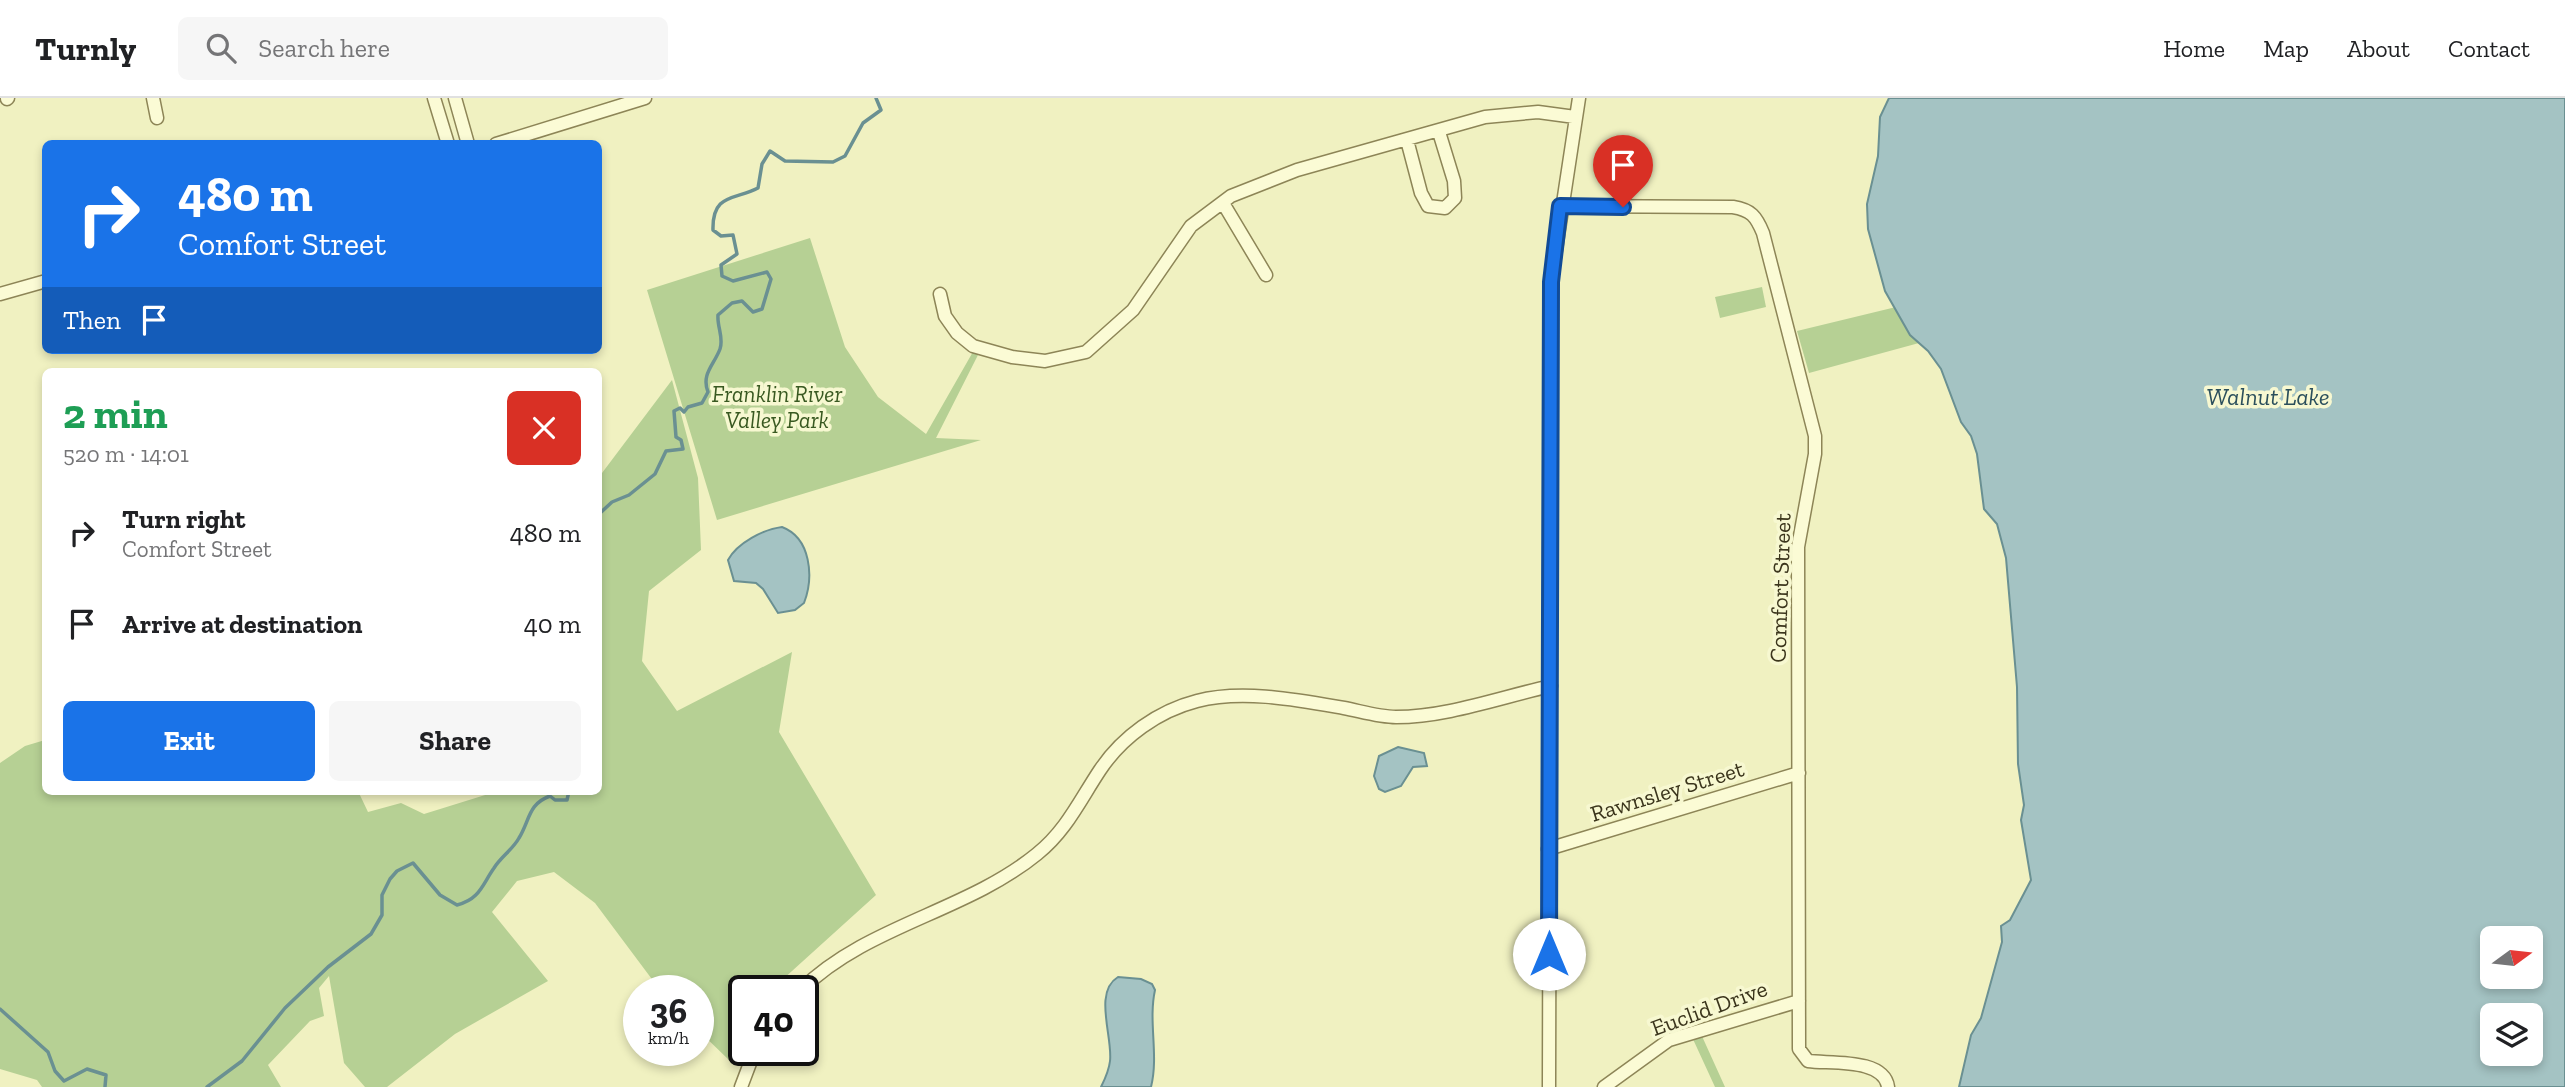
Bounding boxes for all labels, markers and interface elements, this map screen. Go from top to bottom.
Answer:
search box [178,17,668,80]
text: Turnly [35,29,136,68]
icon: search [202,29,240,67]
text: Search here [258,32,390,64]
text: Home [2163,34,2225,63]
text: Map [2263,34,2309,63]
text: About [2347,34,2410,63]
text: Contact [2448,34,2530,63]
pin [1593,135,1653,207]
icon: arrive [1604,146,1642,184]
text: 480 m [178,165,313,224]
icon: right [63,168,154,259]
text: Comfort Street [178,225,386,263]
icon: arrive [135,301,173,339]
text: Then [63,304,121,336]
park label: Franklin River Valley Park [712,380,842,434]
water label: Walnut Lake [2207,382,2329,411]
text: 2 min [63,388,168,439]
button: close [507,391,581,465]
text: 520 m · 14:01 [63,440,189,468]
text: Turn right [122,503,245,535]
street label: Comfort Street [1763,512,1797,663]
icon: right [63,514,101,552]
text: 480 m [510,517,581,549]
text: Comfort Street [122,535,272,563]
icon: arrive [63,605,101,643]
text: Arrive at destination [122,608,362,640]
text: 40 m [524,608,581,640]
button: Exit [63,701,315,781]
button: Share [329,701,581,781]
street label: Rawnsley Street [1587,754,1748,828]
position arrow [1512,917,1586,991]
north arrow [2480,926,2543,989]
map controls [2480,926,2543,1066]
street label: Euclid Drive [1647,974,1771,1042]
speed limit sign: 40 [728,975,819,1066]
text: 36 [650,990,687,1032]
button: layers [2480,1003,2543,1066]
text: km/h [648,1027,689,1049]

